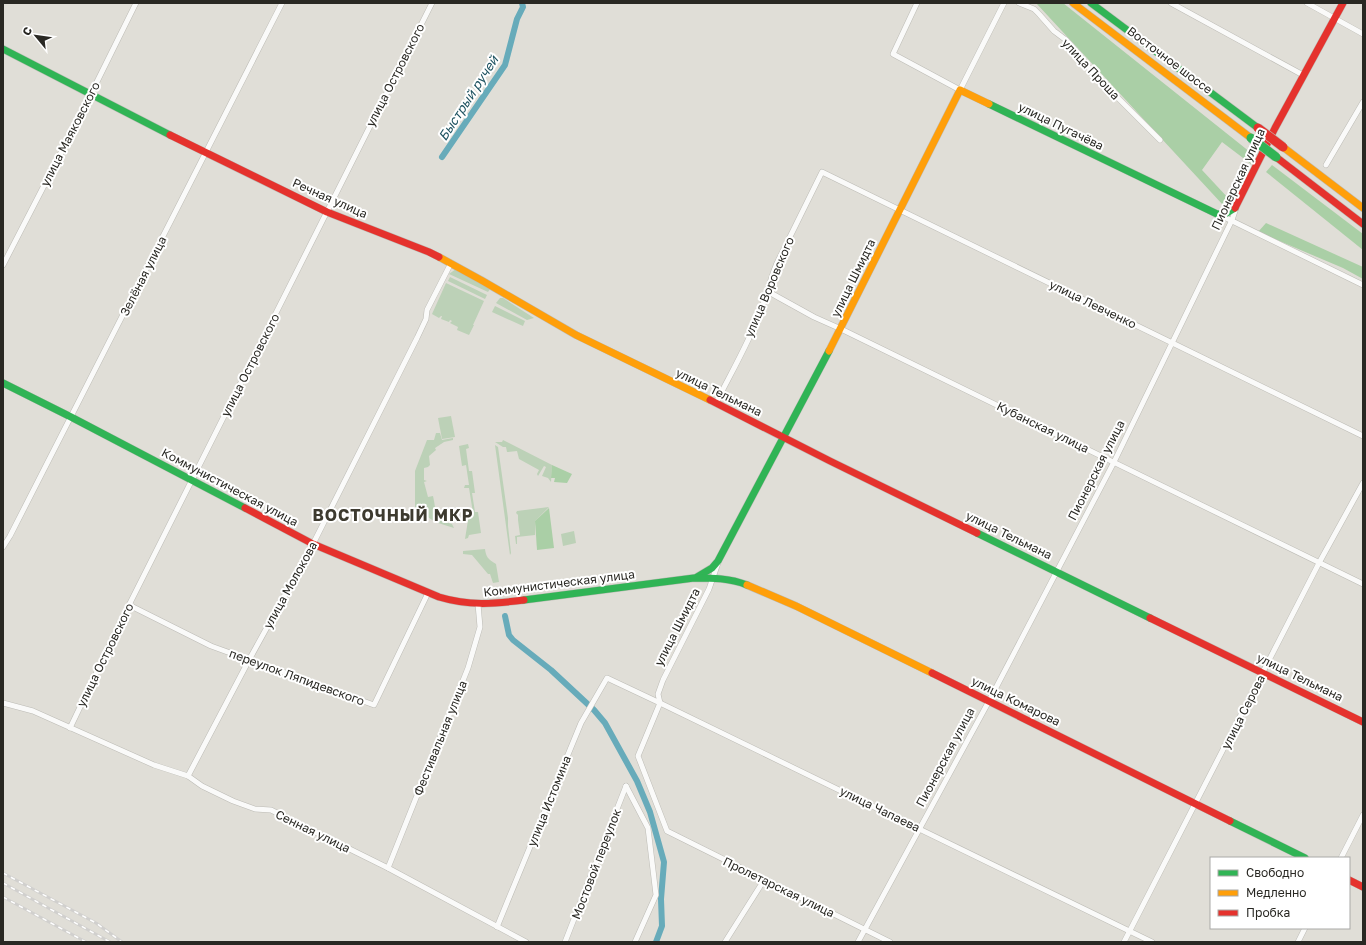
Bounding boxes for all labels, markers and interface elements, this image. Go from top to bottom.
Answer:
north arrow [16,16,56,56]
street label: улица Островского [362,21,428,129]
street label: Восточное шоссе [1124,23,1216,97]
text: С [19,24,34,37]
street label: улица Проша [1059,35,1123,103]
water label: Быстрый ручей [435,52,502,143]
street label: улица Маяковского [37,79,103,189]
street label: улица Пугачёва [1016,99,1106,153]
street label: Пионерская улица [1208,126,1268,232]
street label: Речная улица [290,175,370,221]
street label: Зелёная улица [116,234,170,318]
street label: улица Воровского [741,234,797,340]
street label: улица Шмидта [828,236,878,320]
street label: улица Левченко [1047,276,1139,332]
street label: улица Островского [217,311,283,419]
street label: улица Тельмана [673,365,765,419]
street label: Кубанская улица [994,398,1092,456]
street label: Пионерская улица [1064,417,1128,523]
street label: Коммунистическая улица [159,445,301,529]
district label: ВОСТОЧНЫЙ МКР [313,505,473,525]
street label: улица Тельмана [963,508,1055,562]
street label: улица Молокова [260,539,320,631]
street label: Коммунистическая улица [482,566,636,600]
street label: улица Шмидта [651,586,703,668]
street label: улица Островского [73,601,137,709]
street label: переулок Ляпидевского [227,646,367,708]
street label: улица Тельмана [1254,650,1346,704]
street label: улица Серова [1218,672,1268,752]
street label: улица Комарова [969,673,1063,729]
street label: Фестивальная улица [410,678,470,798]
street label: Пионерская улица [912,705,978,809]
street label: улица Истомина [524,753,574,849]
street label: улица Чапаева [837,783,923,835]
street label: Сенная улица [273,806,353,856]
street label: Мостовой переулок [568,807,624,921]
street label: Пролетарская улица [721,853,837,921]
legend [1210,857,1350,929]
text: Свободно [1246,865,1304,880]
text: Медленно [1246,885,1306,900]
text: Пробка [1246,905,1290,920]

